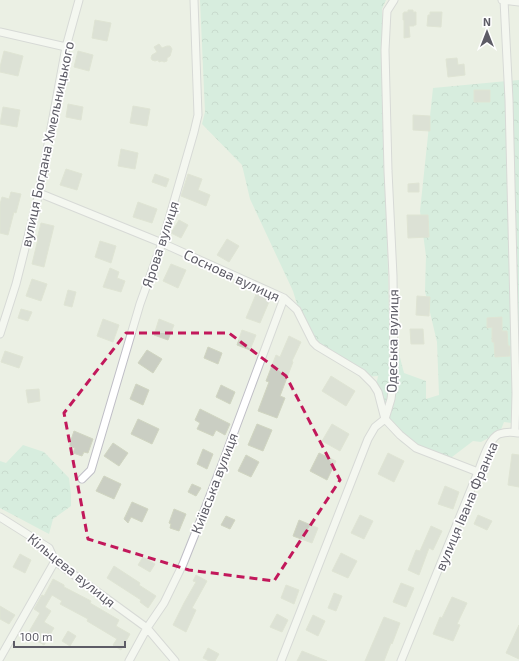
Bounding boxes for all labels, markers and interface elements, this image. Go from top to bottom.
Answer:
north arrow [467,12,507,52]
text: N [483,15,491,28]
street label: вулиця Богдана Хмельницького [17,40,77,248]
street label: Ярова вулиця [138,199,182,289]
street label: Соснова вулиця [181,245,283,305]
street label: Одеська вулиця [383,289,401,393]
street label: Київська вулиця [187,430,241,536]
street label: вулиця Івана Франка [431,439,501,573]
street label: Кільцева вулиця [25,529,119,611]
scale bar [14,623,125,649]
text: 100 m [20,629,52,643]

